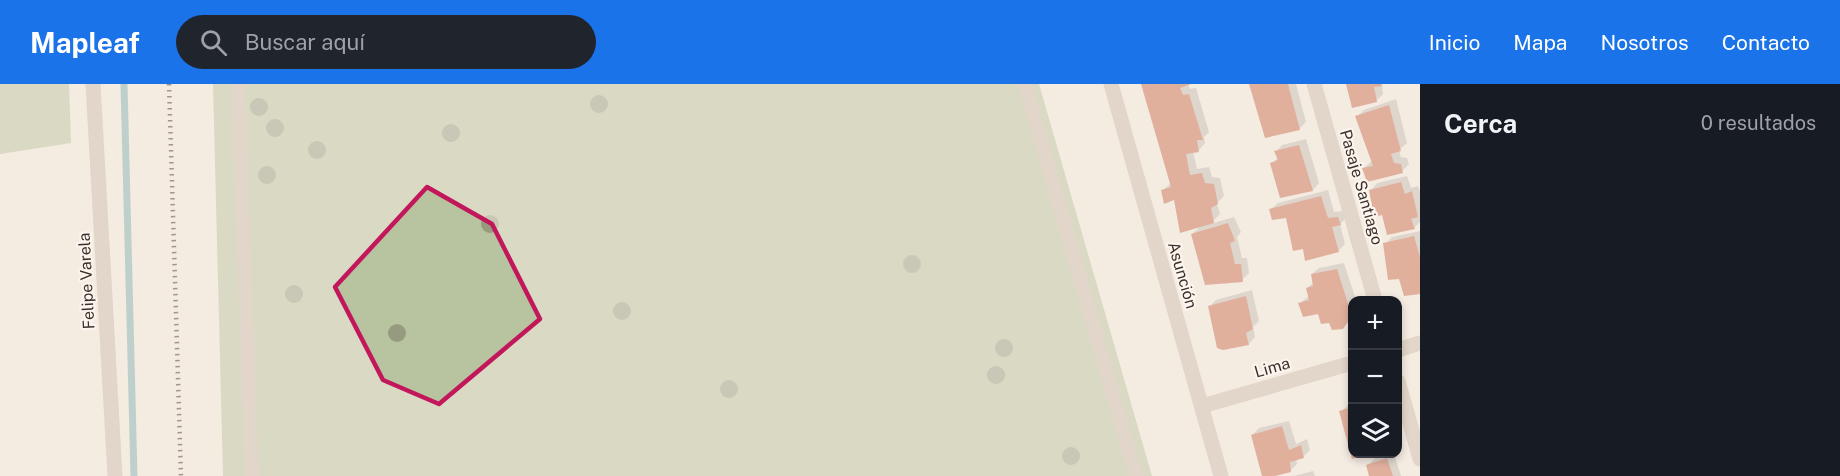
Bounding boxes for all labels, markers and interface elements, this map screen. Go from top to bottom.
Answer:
search box [176,15,596,69]
text: Mapleaf [30,26,140,59]
icon: search [197,26,230,59]
text: Buscar aquí [245,29,365,55]
text: Inicio [1429,30,1480,55]
text: Mapa [1513,30,1567,55]
text: Nosotros [1600,30,1689,55]
text: Contacto [1722,30,1810,55]
text: Cerca [1444,108,1517,139]
text: 0 resultados [1701,111,1816,135]
street label: Pasaje Santiago [1336,127,1387,247]
street label: Felipe Varela [74,232,99,330]
street label: Asunción [1164,240,1201,311]
map controls [1348,296,1402,458]
button: + [1348,296,1402,350]
button: − [1348,350,1402,404]
street label: Lima [1252,353,1292,382]
button: layers [1348,404,1402,458]

